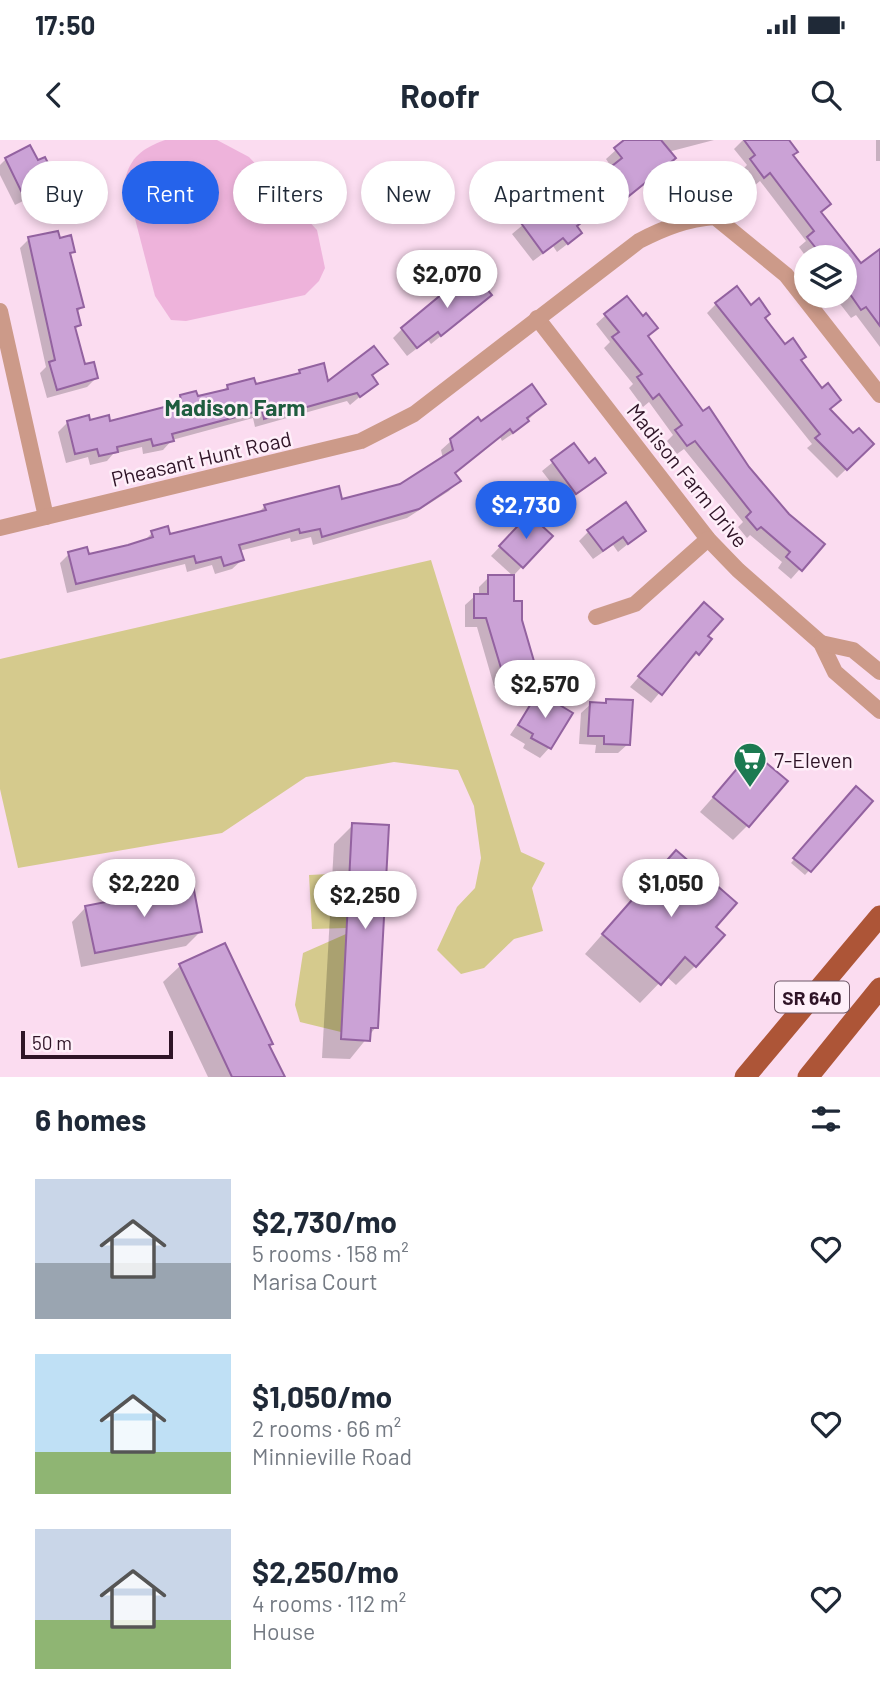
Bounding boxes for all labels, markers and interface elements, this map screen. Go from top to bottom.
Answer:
text: 17:50 [35,9,95,40]
icon: back [35,76,73,114]
text: Roofr [400,76,480,114]
icon: search [807,76,845,114]
chip: Buy [21,161,108,224]
chip: Rent [122,161,219,224]
chip: Filters [233,161,347,224]
chip: New [361,161,455,224]
chip: Apartment [469,161,629,224]
chip: House [643,161,757,224]
map controls [794,245,857,308]
button: layers [794,245,857,308]
pin: $2,070 [390,250,504,310]
text: $2,070 [412,259,482,287]
district label: Madison Farm [165,393,305,421]
street label: Madison Farm Drive [622,398,754,552]
street label: Pheasant Hunt Road [109,425,293,491]
pin: $2,730 [469,482,583,541]
text: $2,730 [491,490,561,518]
pin: $2,570 [488,660,602,720]
text: $2,570 [510,669,580,697]
supermarket icon: 7-Eleven [731,740,769,789]
place label: 7-Eleven [774,747,853,772]
pin: $2,220 [87,860,201,919]
pin: $1,050 [614,860,728,919]
text: $2,220 [108,868,180,896]
text: $1,050 [638,868,704,896]
pin: $2,250 [308,872,422,931]
text: $2,250 [330,880,400,908]
road number: SR 640 [775,982,849,1012]
scale bar [21,1028,173,1060]
text: 50 m [32,1031,72,1054]
icon: filters [807,1100,845,1138]
text: 6 homes [35,1101,146,1137]
text: $2,730/mo [252,1203,397,1239]
icon: home [91,1207,175,1291]
icon: heart [807,1230,845,1268]
text: 5 rooms · 158 m² [252,1239,409,1267]
text: Marisa Court [252,1267,378,1295]
text: $1,050/mo [252,1378,392,1414]
icon: home [91,1382,175,1466]
icon: heart [807,1405,845,1443]
text: 2 rooms · 66 m² [252,1414,401,1442]
text: Minnieville Road [252,1442,412,1470]
text: $2,250/mo [252,1553,399,1589]
icon: home [91,1557,175,1641]
icon: heart [807,1580,845,1618]
text: 4 rooms · 112 m² [252,1589,406,1617]
text: House [252,1617,315,1645]

